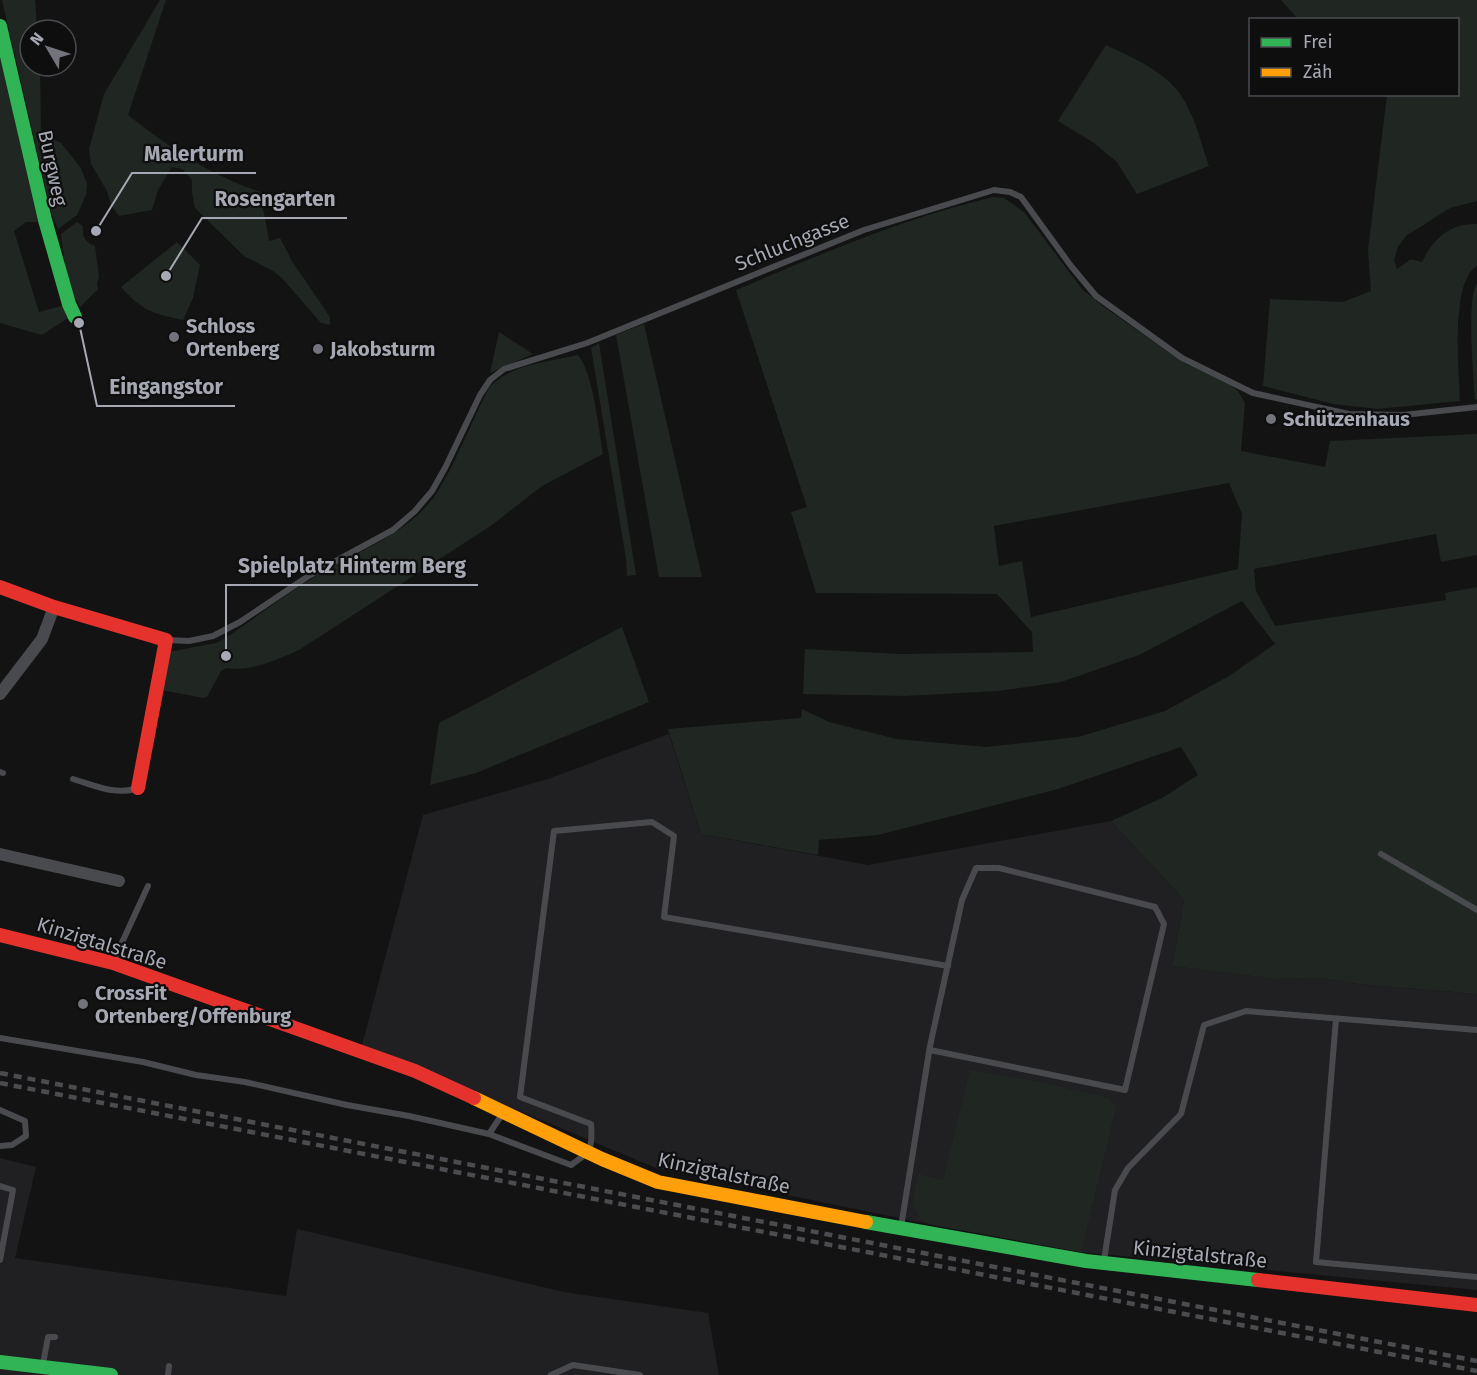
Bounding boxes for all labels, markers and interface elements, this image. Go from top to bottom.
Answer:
north arrow [18,18,78,78]
legend [1249,18,1459,96]
text: N [26,29,47,49]
text: Frei [1303,31,1333,53]
text: Zäh [1303,61,1332,83]
street label: Burgweg [33,128,73,209]
callout: Malerturm [132,134,256,173]
text: Malerturm [144,141,244,167]
callout: Rosengarten [202,179,347,218]
text: Rosengarten [214,186,336,212]
street label: Schluchgasse [731,208,853,276]
place label: Schloss Ortenberg [186,314,281,361]
marker: Schloss Ortenberg [167,330,181,344]
place label: Jakobsturm [329,337,435,361]
marker: Jakobsturm [311,342,325,356]
callout: Eingangstor [97,367,235,406]
text: Eingangstor [109,374,223,400]
place label: Schützenhaus [1283,407,1410,431]
marker: Schützenhaus [1264,412,1278,426]
callout: Spielplatz Hinterm Berg [226,546,478,585]
text: Spielplatz Hinterm Berg [238,553,466,579]
street label: Kinzigtalstraße [34,912,170,974]
place label: CrossFit Ortenberg/Offenburg [95,981,292,1028]
marker: CrossFit Ortenberg/Offenburg [76,997,90,1011]
street label: Kinzigtalstraße [656,1147,792,1199]
street label: Kinzigtalstraße [1132,1235,1268,1273]

